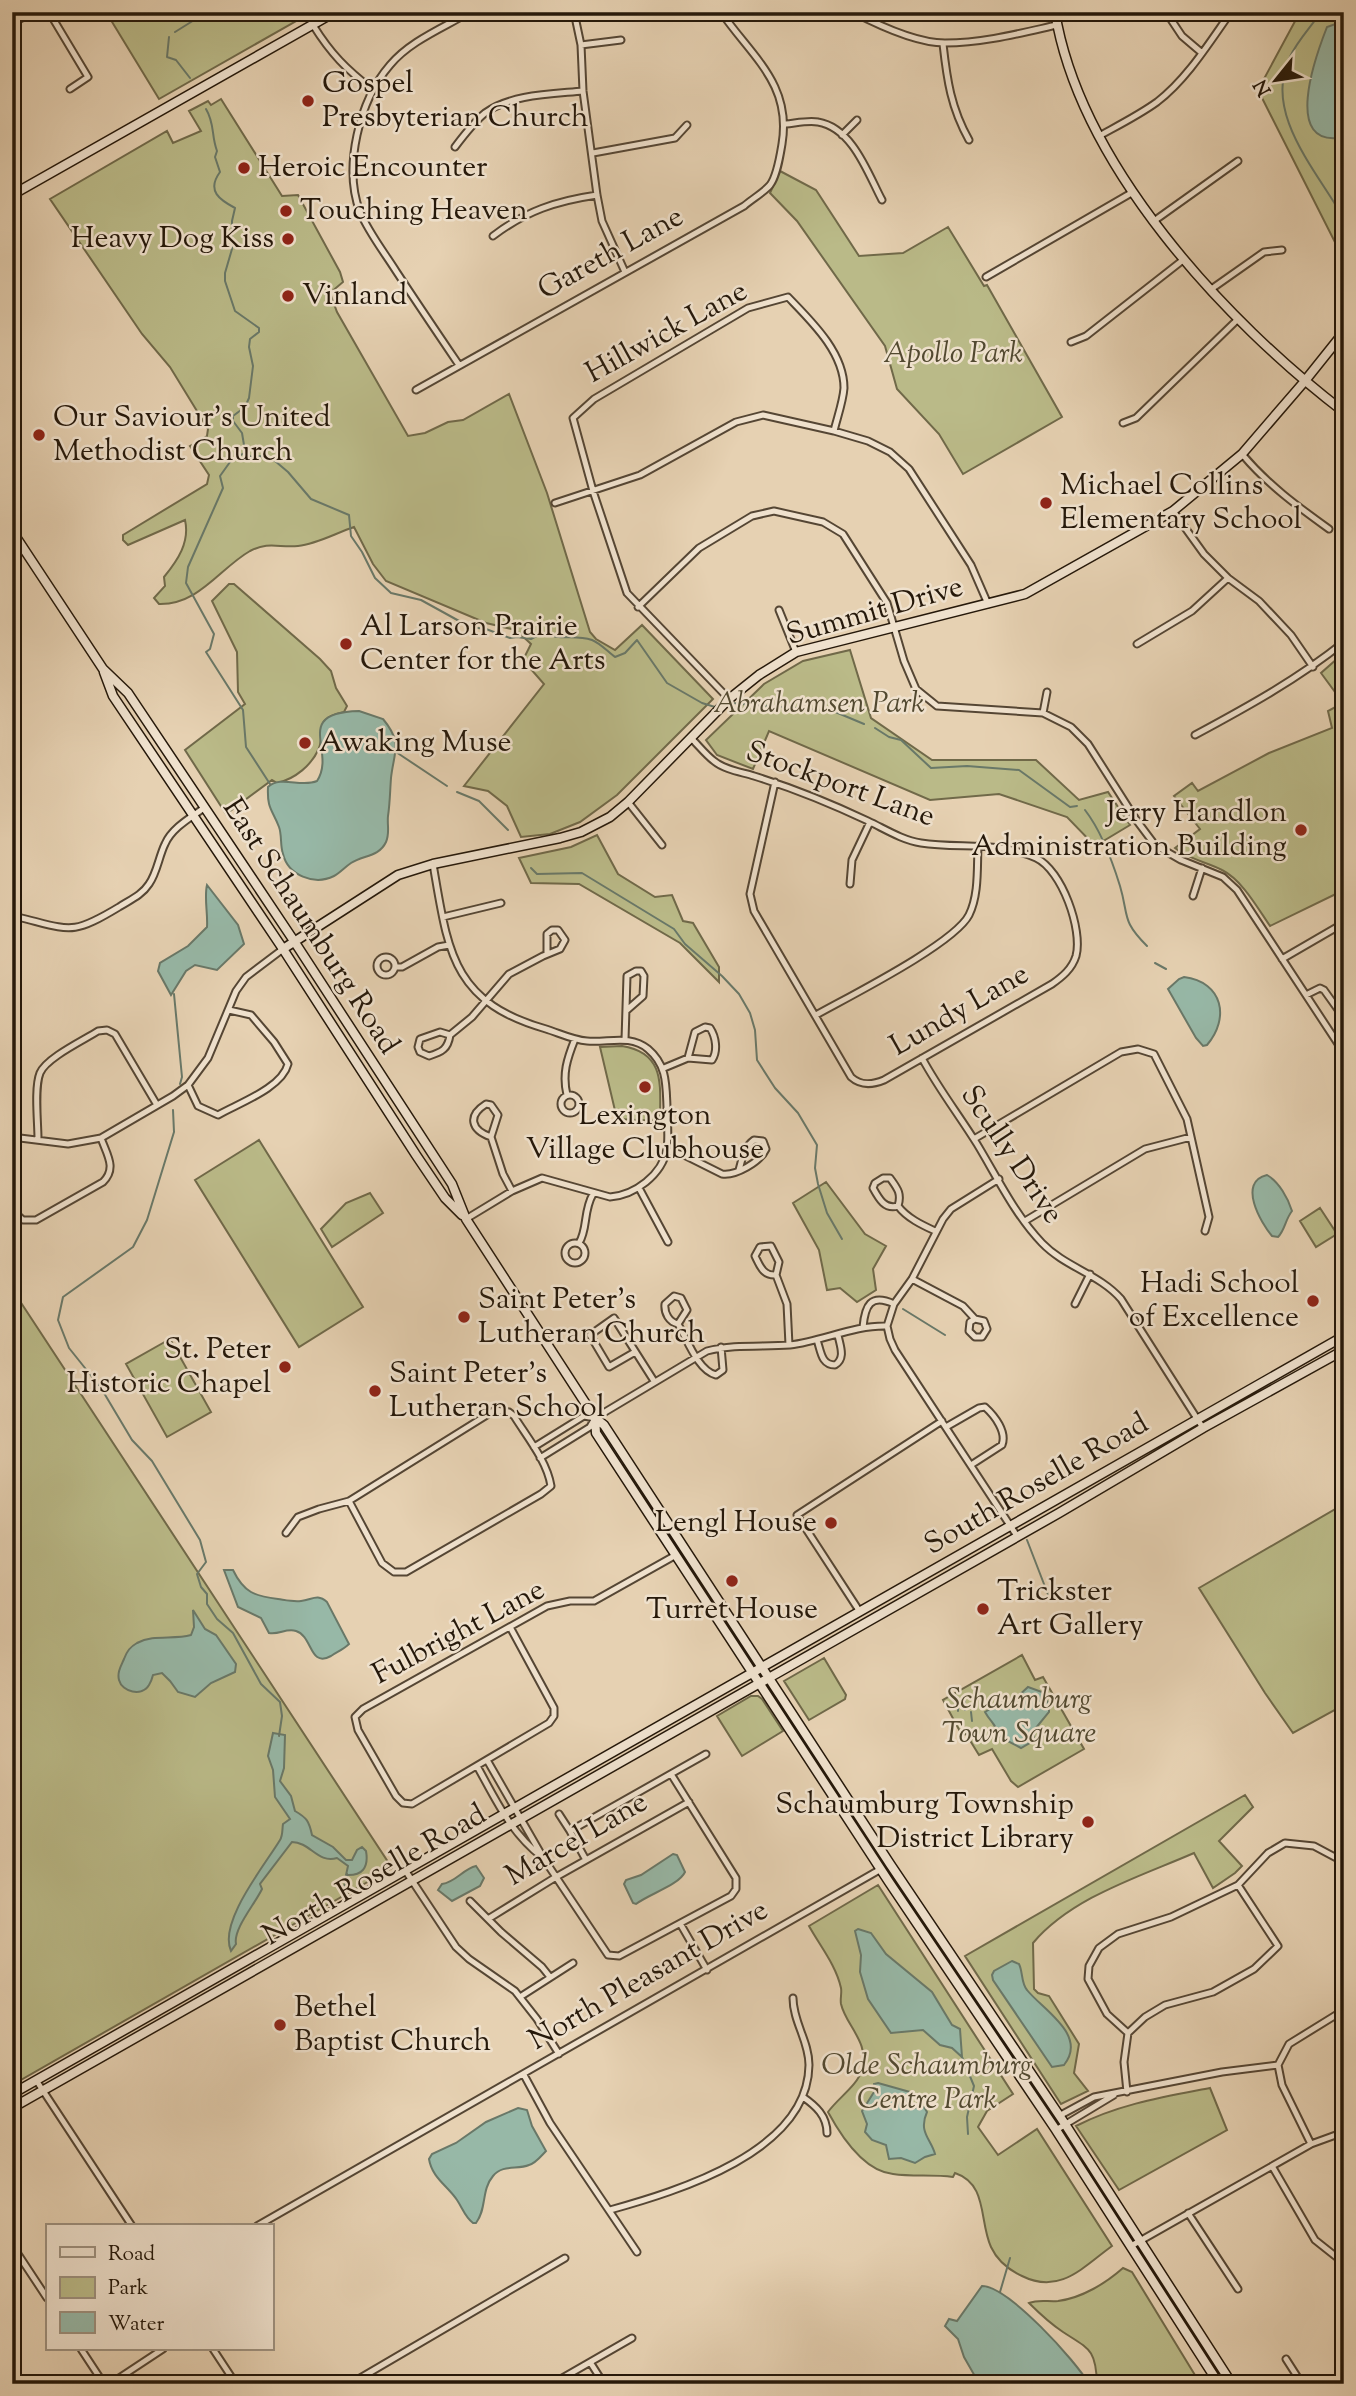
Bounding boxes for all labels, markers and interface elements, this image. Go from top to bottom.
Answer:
north arrow [1240,46,1310,116]
place label: Gospel Presbyterian Church [322,63,589,140]
text: N [1248,74,1279,101]
marker: Gospel Presbyterian Church [300,93,316,109]
place label: Heroic Encounter [258,147,487,190]
marker: Heroic Encounter [236,160,252,176]
place label: Touching Heaven [300,190,528,233]
street label: Gareth Lane [530,196,692,312]
marker: Touching Heaven [278,203,294,219]
place label: Heavy Dog Kiss [71,218,274,261]
marker: Heavy Dog Kiss [280,231,296,247]
street label: Hillwick Lane [578,271,756,395]
place label: Vinland [302,275,407,318]
marker: Vinland [280,288,296,304]
park label: Apollo Park [883,333,1023,376]
place label: Our Saviour's United Methodist Church [53,397,331,474]
marker: Our Saviour's United Methodist Church [31,427,47,443]
place label: Michael Collins Elementary School [1060,465,1302,542]
marker: Michael Collins Elementary School [1038,495,1054,511]
street label: Summit Drive [782,566,968,658]
place label: Al Larson Prairie Center for the Arts [360,606,605,683]
marker: Al Larson Prairie Center for the Arts [338,636,354,652]
park label: Abrahamsen Park [713,683,925,726]
place label: Awaking Muse [319,722,512,765]
street label: Stockport Lane [739,731,941,839]
marker: Awaking Muse [297,735,313,751]
street label: East Schaumburg Road [211,790,409,1064]
place label: Jerry Handlon Administration Building [971,792,1287,869]
marker: Jerry Handlon Administration Building [1293,822,1309,838]
street label: Lundy Lane [883,954,1037,1068]
street label: Scully Drive [949,1077,1073,1233]
marker: Lexington Village Clubhouse [637,1079,653,1095]
place label: Lexington Village Clubhouse [526,1095,764,1172]
place label: Hadi School of Excellence [1129,1263,1299,1340]
place label: Saint Peter's Lutheran Church [478,1279,706,1356]
marker: Hadi School of Excellence [1305,1293,1321,1309]
marker: Saint Peter's Lutheran Church [456,1309,472,1325]
place label: St. Peter Historic Chapel [67,1329,271,1406]
place label: Saint Peter's Lutheran School [389,1353,605,1430]
marker: St. Peter Historic Chapel [277,1359,293,1375]
marker: Saint Peter's Lutheran School [367,1383,383,1399]
street label: South Roselle Road [917,1403,1157,1567]
place label: Lengl House [655,1502,817,1545]
marker: Lengl House [823,1515,839,1531]
street label: Fulbright Lane [365,1569,553,1697]
place label: Trickster Art Gallery [997,1571,1144,1648]
marker: Turret House [724,1573,740,1589]
place label: Turret House [646,1589,818,1632]
marker: Trickster Art Gallery [975,1601,991,1617]
park label: Schaumburg Town Square [942,1679,1096,1756]
street label: Marcel Lane [498,1782,656,1898]
place label: Schaumburg Township District Library [775,1784,1074,1861]
street label: North Roselle Road [255,1794,495,1958]
marker: Schaumburg Township District Library [1080,1814,1096,1830]
street label: North Pleasant Drive [521,1890,777,2062]
place label: Bethel Baptist Church [294,1987,492,2064]
marker: Bethel Baptist Church [272,2017,288,2033]
park label: Olde Schaumburg Centre Park [821,2045,1033,2122]
legend [46,2224,273,2350]
text: Road [108,2240,155,2270]
text: Park [108,2274,149,2304]
text: Water [108,2310,165,2340]

